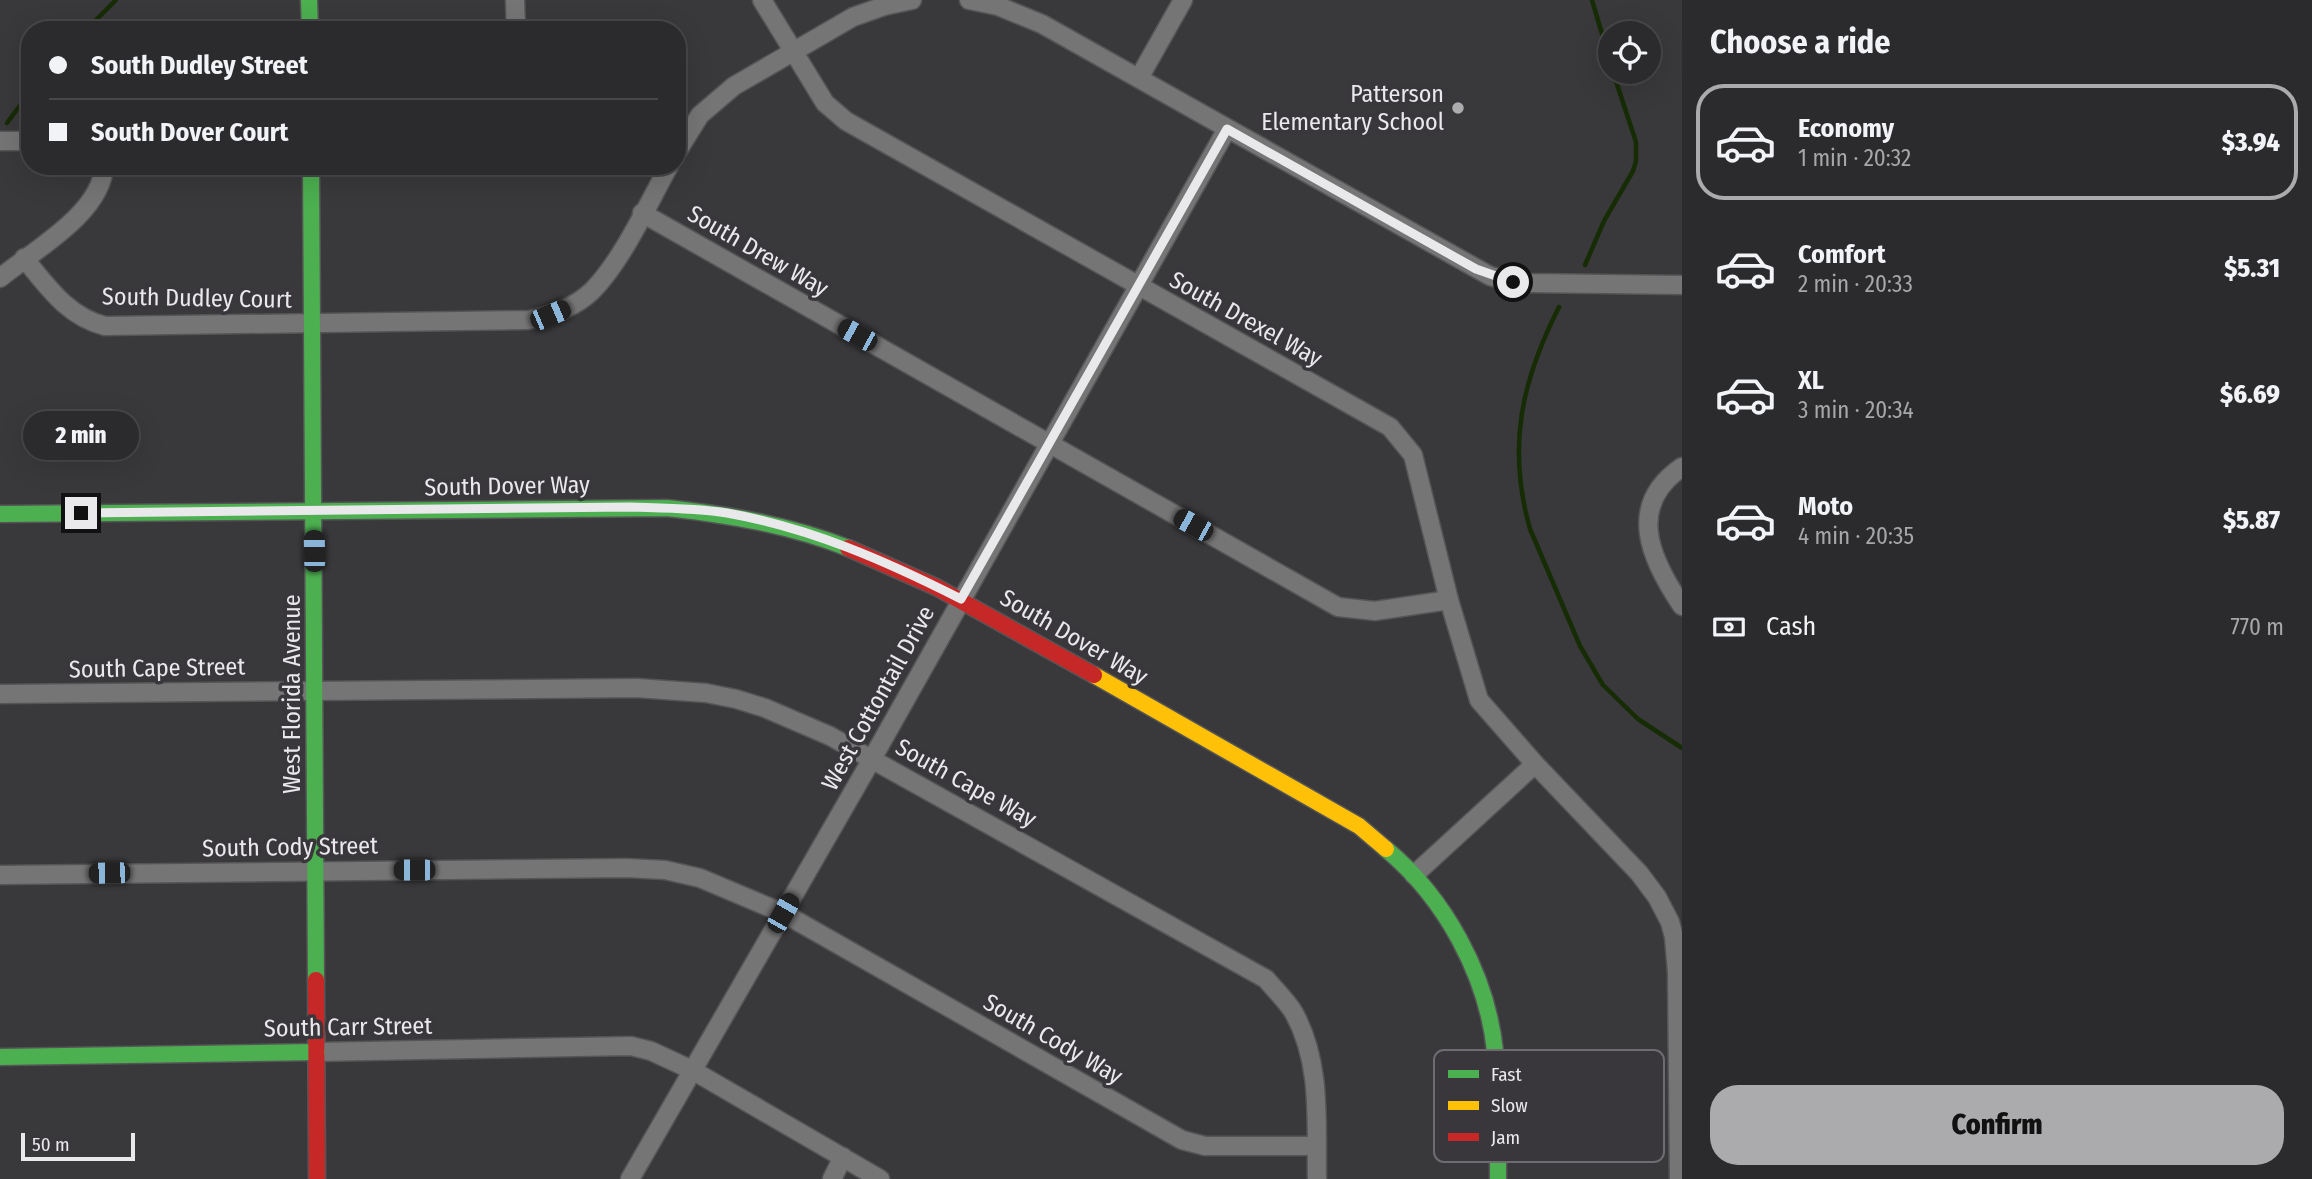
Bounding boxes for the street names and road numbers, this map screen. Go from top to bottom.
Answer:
street label: South Drew Way [683,200,833,303]
street label: South Drexel Way [1165,266,1327,373]
street label: South Dudley Court [102,282,292,314]
street label: South Dover Way [424,471,590,501]
street label: South Dover Way [995,583,1153,691]
street label: West Florida Avenue [278,594,306,794]
street label: West Cottontail Drive [816,601,940,795]
street label: South Cape Street [69,652,245,684]
street label: South Cape Way [891,733,1042,833]
street label: South Cody Street [202,831,378,863]
street label: South Cody Way [978,988,1128,1090]
street label: South Carr Street [264,1012,433,1042]

